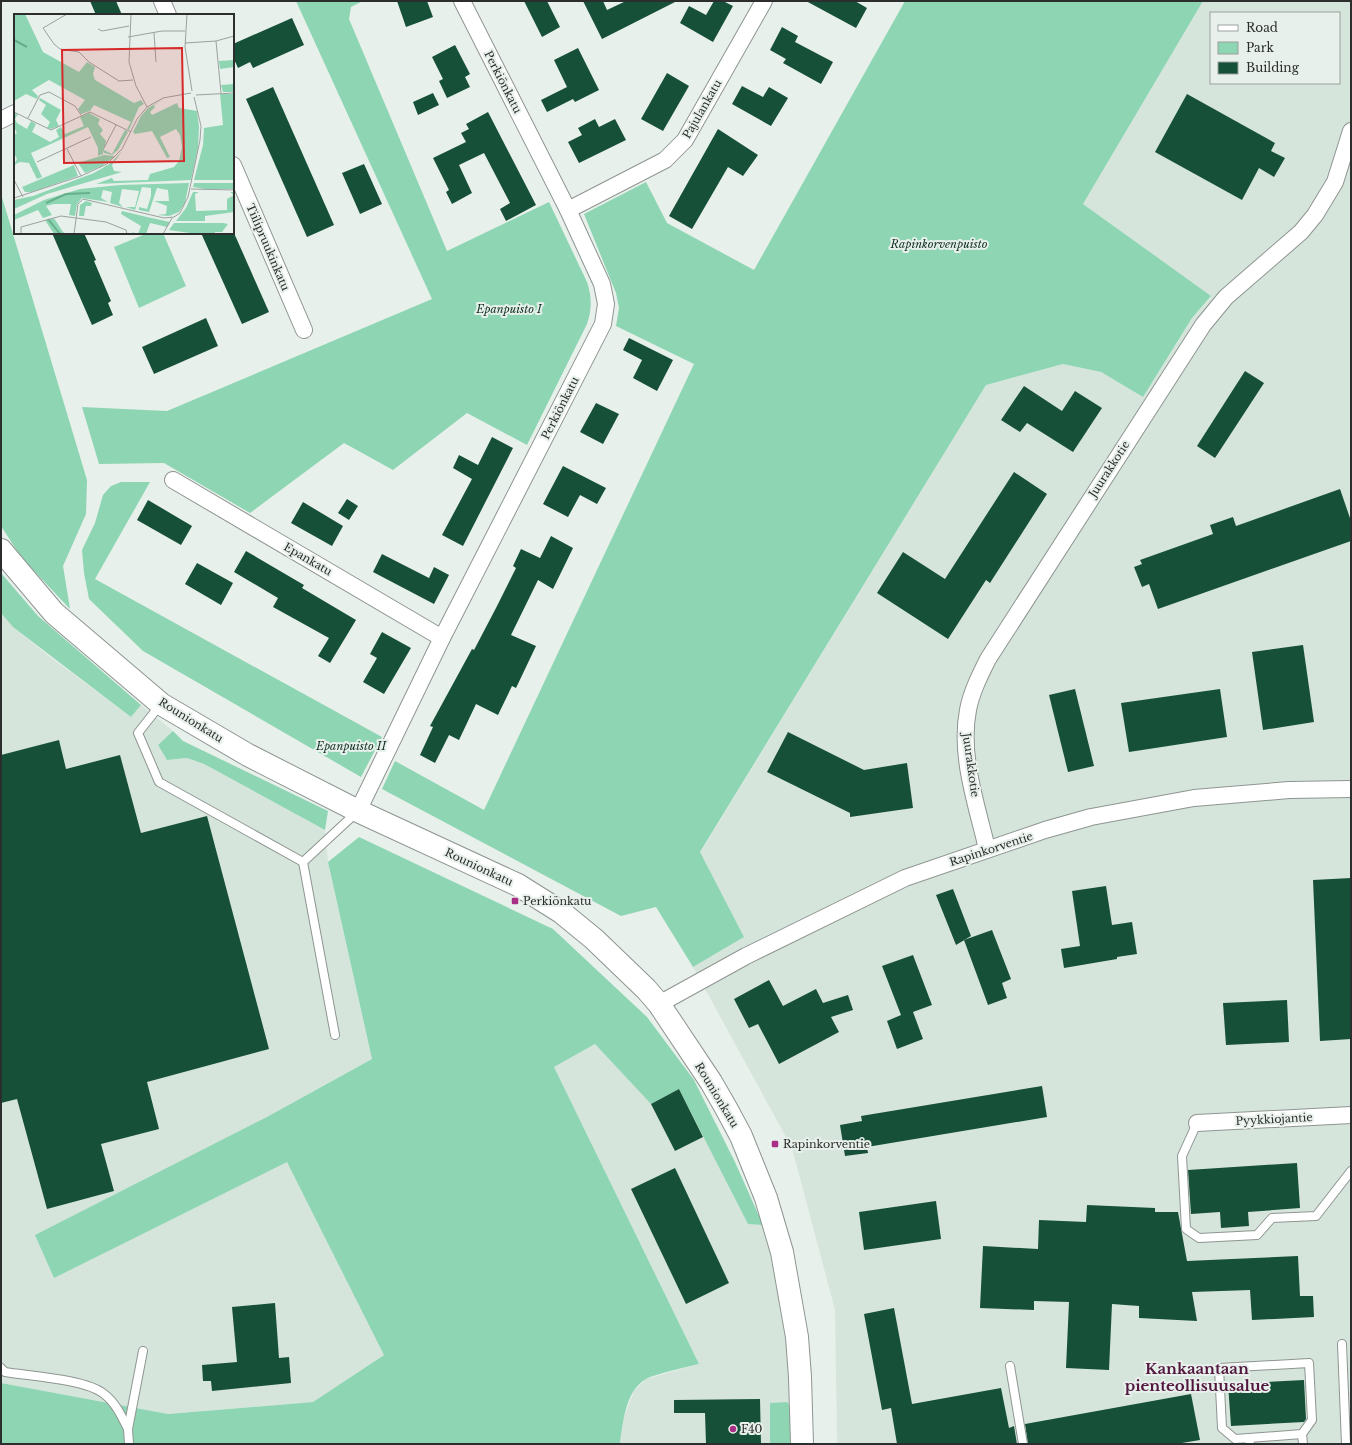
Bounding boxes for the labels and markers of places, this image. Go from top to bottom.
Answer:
place label: Perkiönkatu [523,894,592,908]
marker: Perkiönkatu [510,896,520,906]
place label: Rapinkorventie [783,1137,870,1151]
marker: Rapinkorventie [770,1139,780,1149]
place label: F40 [741,1422,763,1436]
marker: F40 [728,1424,738,1434]

